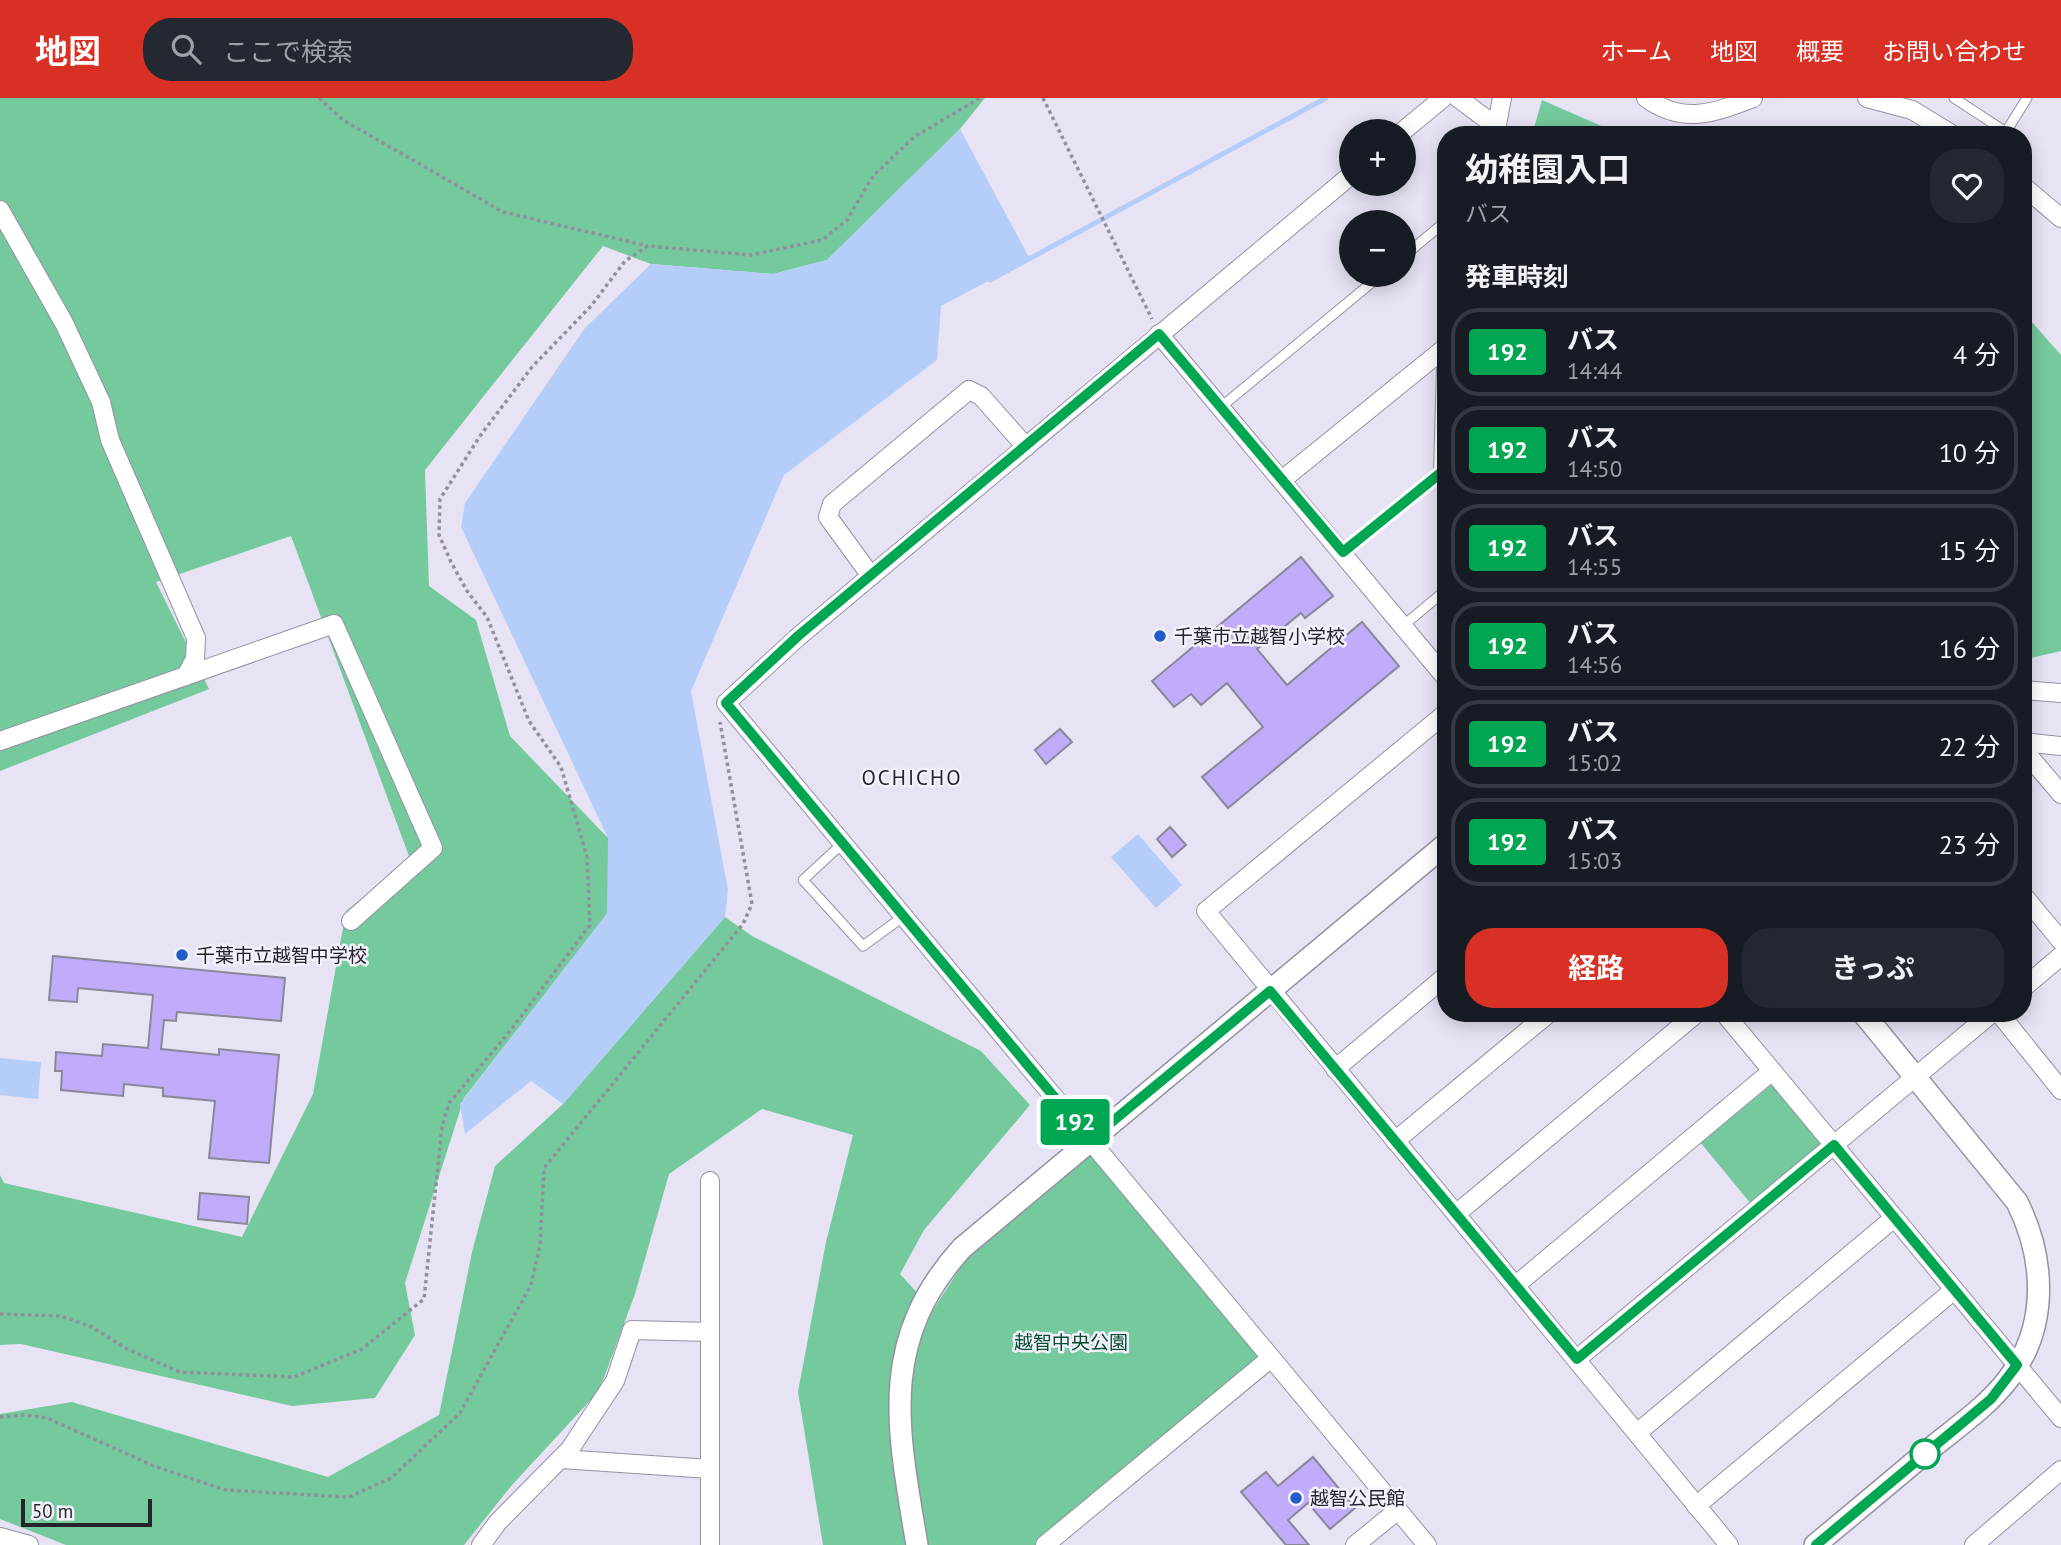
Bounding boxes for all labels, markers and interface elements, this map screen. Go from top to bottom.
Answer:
search box [143,18,633,81]
text: 地図 [35,29,101,72]
icon: search [167,30,205,68]
text: ここで検索 [223,35,353,68]
text: ホーム [1601,36,1672,67]
text: 地図 [1710,36,1758,67]
text: 概要 [1796,36,1844,67]
text: お問い合わせ [1882,36,2026,67]
map controls [1339,119,1416,287]
button: + [1339,119,1416,196]
text: 幼稚園入口 [1465,147,1630,190]
button: heart [1930,149,2004,223]
text: バス [1465,199,1511,228]
button: − [1339,210,1416,287]
text: 発車時刻 [1465,260,1569,293]
text: バス [1567,323,1619,356]
text: 192 [1487,336,1528,367]
text: 4 分 [1953,338,2000,371]
text: 14:44 [1567,356,1622,385]
text: バス [1567,421,1619,454]
text: 192 [1487,434,1528,465]
text: 10 分 [1939,436,2000,469]
text: 14:50 [1567,454,1622,483]
text: バス [1567,519,1619,552]
text: 192 [1487,532,1528,563]
text: 15 分 [1939,534,2000,567]
text: 14:55 [1567,552,1622,581]
text: バス [1567,617,1619,650]
place label: 千葉市立越智小学校 [1174,624,1345,648]
marker: 千葉市立越智小学校 [1152,628,1168,644]
text: 192 [1487,630,1528,661]
text: 16 分 [1939,632,2000,665]
text: 14:56 [1567,650,1622,679]
text: バス [1567,715,1619,748]
text: 192 [1487,728,1528,759]
text: 22 分 [1939,730,2000,763]
text: 15:02 [1567,748,1622,777]
district label: OCHICHO [861,764,963,791]
text: バス [1567,813,1619,846]
text: 192 [1487,826,1528,857]
text: 23 分 [1939,828,2000,861]
text: 15:03 [1567,846,1622,875]
button: 経路 [1465,928,1728,1008]
button: きっぷ [1742,928,2004,1008]
place label: 千葉市立越智中学校 [196,943,367,967]
marker: 千葉市立越智中学校 [174,947,190,963]
line badge: 192 [1035,1099,1115,1145]
text: 192 [1055,1106,1095,1137]
park label: 越智中央公園 [1014,1330,1128,1354]
unlabelled marker [1910,1439,1940,1469]
place label: 越智公民館 [1310,1486,1405,1510]
marker: 越智公民館 [1288,1490,1304,1506]
scale bar [21,1496,152,1528]
text: 50 m [32,1499,73,1523]

